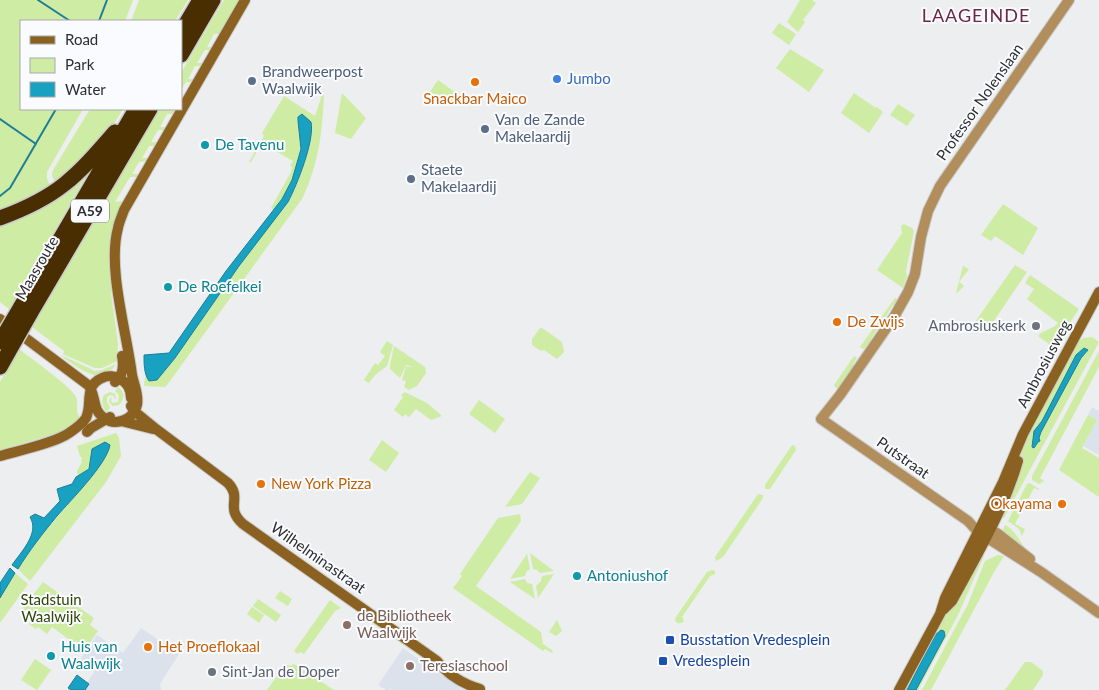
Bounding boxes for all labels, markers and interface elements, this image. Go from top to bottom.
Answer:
district label: LAAGEINDE [922,4,1030,26]
legend [20,20,182,110]
text: Road [65,30,98,48]
street label: Professor Nolenslaan [932,39,1026,163]
text: Park [65,55,95,73]
place label: Brandweerpost Waalwijk [262,62,363,97]
place label: Jumbo [567,69,611,87]
marker: Jumbo [551,73,563,85]
marker: Brandweerpost Waalwijk [246,75,258,87]
marker: Snackbar Maico [469,76,481,88]
text: Water [65,80,106,98]
place label: Snackbar Maico [423,89,527,107]
place label: Van de Zande Makelaardij [495,110,585,145]
marker: Van de Zande Makelaardij [479,123,491,135]
place label: De Tavenu [215,135,284,153]
marker: De Tavenu [199,139,211,151]
place label: Staete Makelaardij [421,160,497,195]
marker: Staete Makelaardij [405,173,417,185]
road number: A59 [71,200,109,222]
street label: Maasroute [11,232,62,302]
place label: De Roefelkei [178,277,262,295]
marker: De Roefelkei [162,281,174,293]
place label: De Zwijs [847,312,904,330]
marker: De Zwijs [831,316,843,328]
place label: Ambrosiuskerk [928,316,1026,334]
street label: Ambrosiusweg [1012,316,1074,411]
marker: Ambrosiuskerk [1030,320,1042,332]
street label: Putstraat [874,433,934,482]
place label: New York Pizza [271,474,372,492]
marker: New York Pizza [255,478,267,490]
place label: Okayama [990,494,1052,512]
marker: Okayama [1056,498,1068,510]
street label: Wilhelminastraat [268,518,370,597]
place label: Antoniushof [587,566,669,584]
marker: Antoniushof [571,570,583,582]
park label: Stadstuin Waalwijk [20,590,82,625]
place label: de Bibliotheek Waalwijk [357,606,452,641]
marker: de Bibliotheek Waalwijk [341,619,353,631]
place label: Busstation Vredesplein [680,630,830,648]
marker: Busstation Vredesplein [664,634,676,646]
place label: Huis van Waalwijk [61,637,121,672]
place label: Het Proeflokaal [158,637,260,655]
marker: Het Proeflokaal [142,641,154,653]
marker: Huis van Waalwijk [45,650,57,662]
place label: Vredesplein [673,651,750,669]
marker: Vredesplein [657,655,669,667]
place label: Teresiaschool [420,656,508,674]
marker: Teresiaschool [404,660,416,672]
place label: Sint-Jan de Doper [222,662,340,680]
marker: Sint-Jan de Doper [206,666,218,678]

